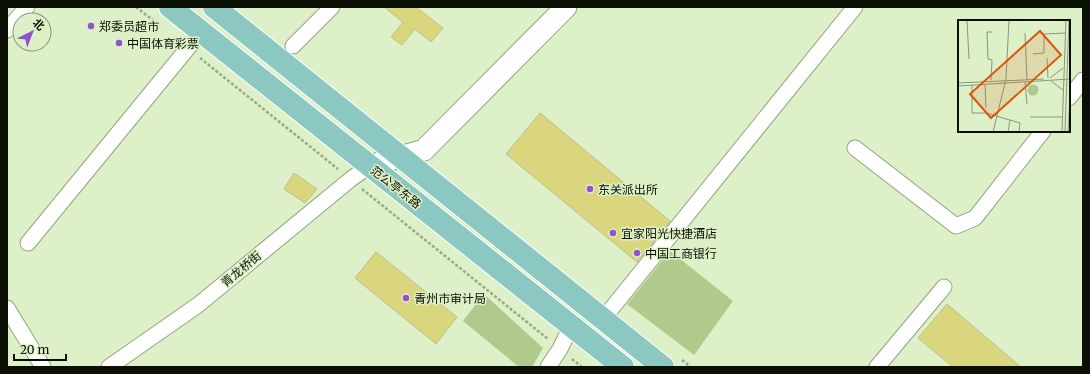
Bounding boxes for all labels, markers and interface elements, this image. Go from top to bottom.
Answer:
north arrow [12,12,52,52]
text: 北 [30,16,47,33]
place label: 郑委员超市 [99,19,159,34]
inset map [958,20,1070,132]
marker: 郑委员超市 [86,21,96,31]
place label: 中国体育彩票 [127,36,199,51]
marker: 中国体育彩票 [114,38,124,48]
street label: 范公亭东路 [368,163,424,211]
place label: 东关派出所 [598,182,658,197]
marker: 东关派出所 [585,184,595,194]
place label: 宜家阳光快捷酒店 [621,226,717,241]
marker: 宜家阳光快捷酒店 [608,228,618,238]
place label: 中国工商银行 [645,246,717,261]
street label: 青龙桥街 [218,248,264,290]
marker: 中国工商银行 [632,248,642,258]
place label: 青州市审计局 [414,291,486,306]
marker: 青州市审计局 [401,293,411,303]
scale bar [14,336,66,362]
text: 20 m [20,342,49,357]

